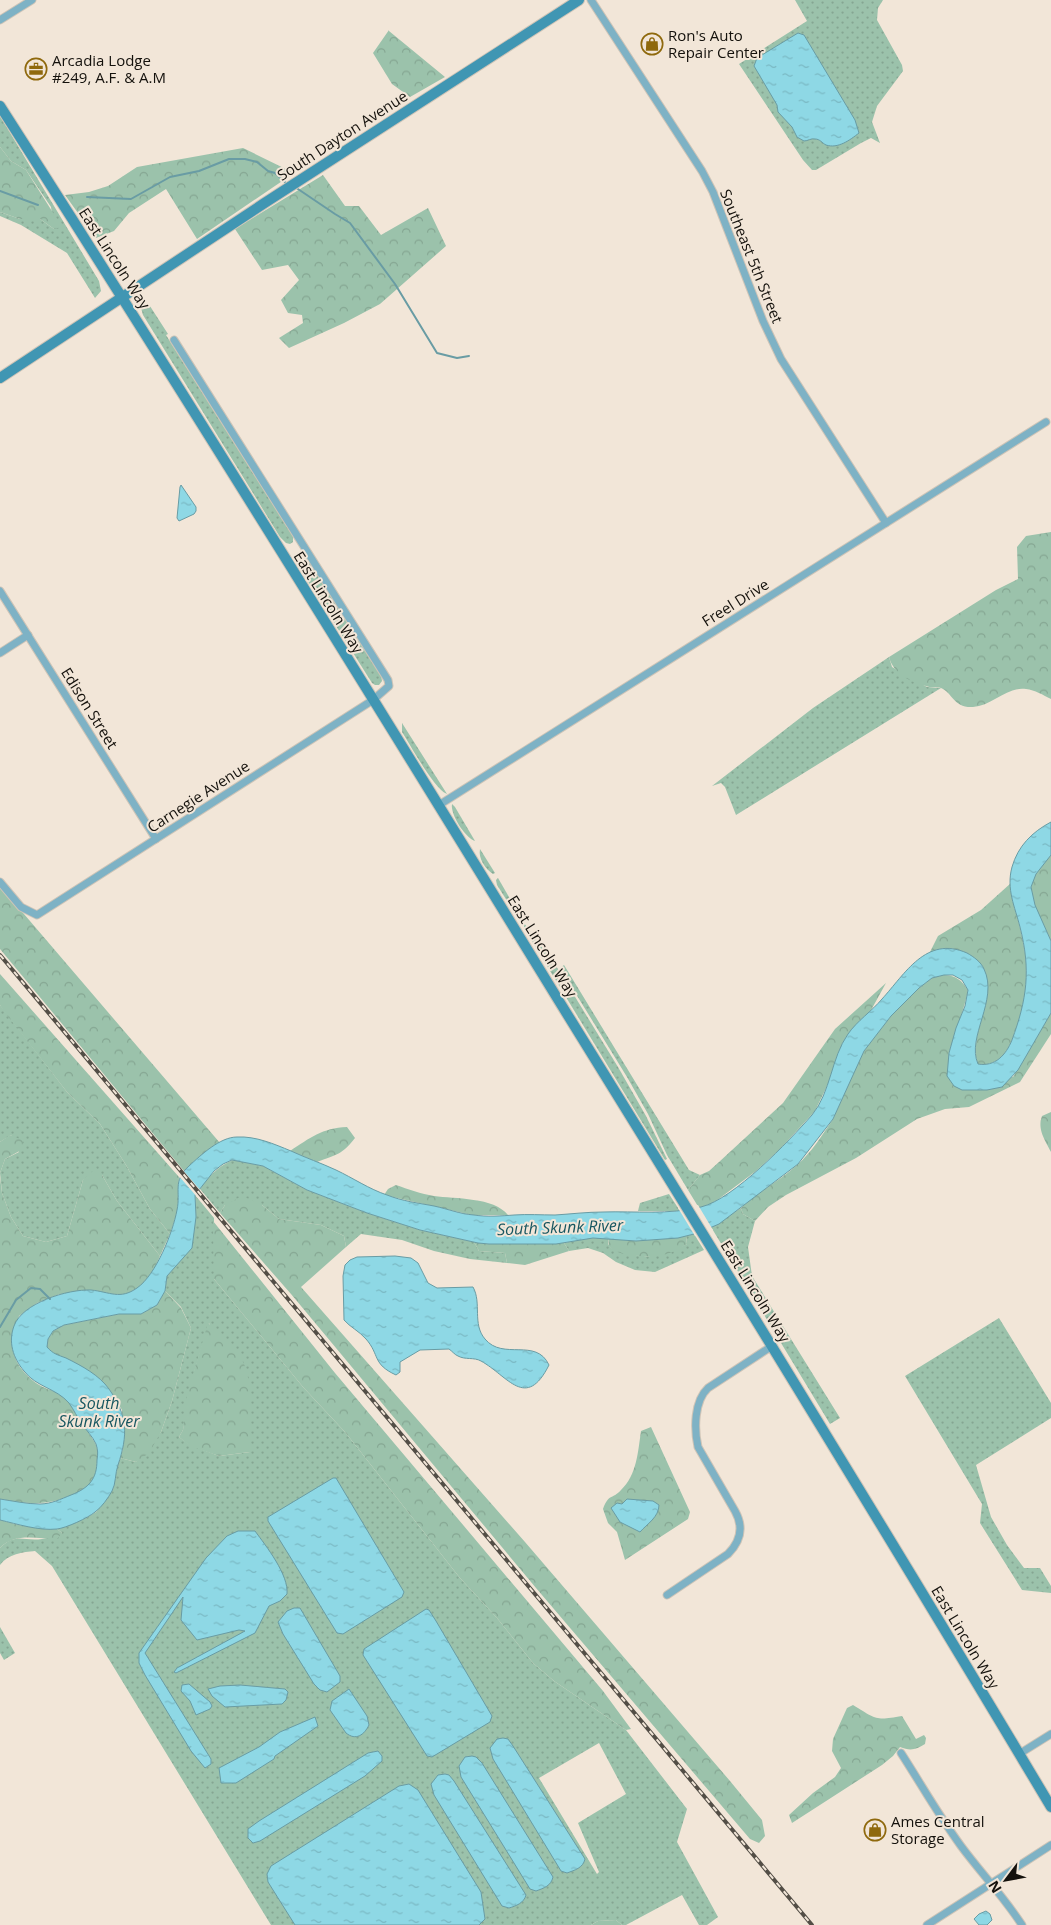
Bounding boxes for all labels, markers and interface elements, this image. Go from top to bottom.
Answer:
place label: Ron's Auto Repair Center [668,25,764,62]
shop icon: Ron's Auto Repair Center [640,32,664,56]
place label: Arcadia Lodge #249, A.F. & A.M [52,50,166,87]
office icon: Arcadia Lodge #249, A.F. & A.M [24,57,48,81]
street label: South Dayton Avenue [273,85,411,185]
street label: Southeast 5th Street [716,186,788,326]
street label: East Lincoln Way [75,204,155,313]
street label: East Lincoln Way [290,547,369,657]
street label: Freel Drive [698,574,772,630]
street label: Edison Street [57,663,123,753]
street label: Carnegie Avenue [143,755,253,837]
street label: East Lincoln Way [504,891,583,1001]
water label: South Skunk River [497,1214,624,1240]
street label: East Lincoln Way [717,1236,796,1346]
water label: South Skunk River [58,1392,140,1432]
street label: East Lincoln Way [927,1582,1005,1693]
place label: Ames Central Storage [891,1811,985,1848]
shop icon: Ames Central Storage [863,1818,887,1842]
north arrow [981,1855,1031,1905]
text: N [983,1877,1006,1897]

